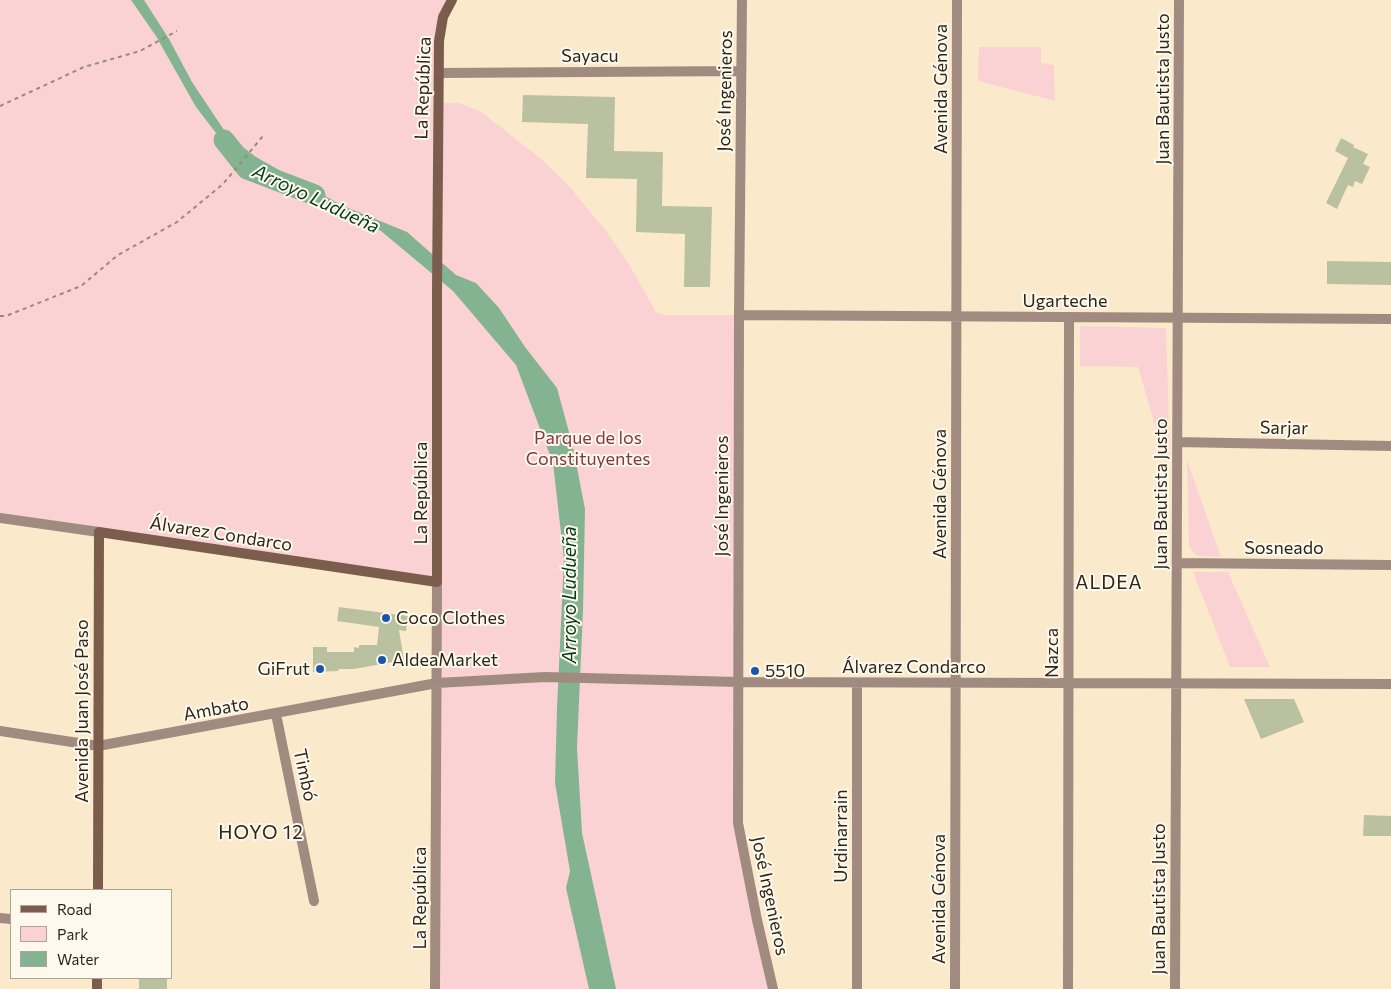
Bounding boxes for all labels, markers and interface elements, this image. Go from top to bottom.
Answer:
street label: Juan Bautista Justo [1152,13,1174,165]
street label: Avenida Génova [930,24,952,154]
street label: José Ingenieros [713,30,737,152]
street label: La República [410,36,436,140]
street label: Sayacu [561,45,619,67]
water label: Arroyo Ludueña [249,160,383,238]
street label: Ugarteche [1023,290,1107,312]
street label: Sarjar [1260,417,1308,439]
street label: Juan Bautista Justo [1150,418,1172,570]
park label: Parque de los Constituyentes [526,427,650,469]
street label: Avenida Génova [929,429,951,559]
street label: José Ingenieros [711,435,733,557]
street label: La República [410,442,432,544]
street label: Álvarez Condarco [148,512,294,556]
water label: Arroyo Ludueña [559,526,581,664]
street label: Sosneado [1244,537,1324,559]
district label: ALDEA [1075,572,1143,594]
place label: Coco Clothes [396,607,505,629]
marker: Coco Clothes [380,612,392,624]
street label: Avenida Juan José Paso [71,619,93,803]
street label: Nazca [1041,628,1063,678]
place label: AldeaMarket [392,649,498,671]
marker: AldeaMarket [376,654,388,666]
street label: Álvarez Condarco [842,656,986,678]
place label: GiFrut [257,658,310,680]
place label: 5510 [765,660,805,682]
marker: GiFrut [314,663,326,675]
marker: 5510 [749,665,761,677]
street label: Ambato [182,693,250,725]
street label: Timbó [289,747,321,803]
street label: Urdinarrain [830,789,852,883]
district label: HOYO 12 [217,822,305,844]
street label: Juan Bautista Justo [1148,823,1170,975]
street label: José Ingenieros [747,834,793,958]
street label: Avenida Génova [928,834,950,964]
street label: La República [409,847,431,949]
legend [10,889,172,979]
text: Road [57,900,92,918]
text: Park [57,925,88,943]
text: Water [57,950,99,968]

